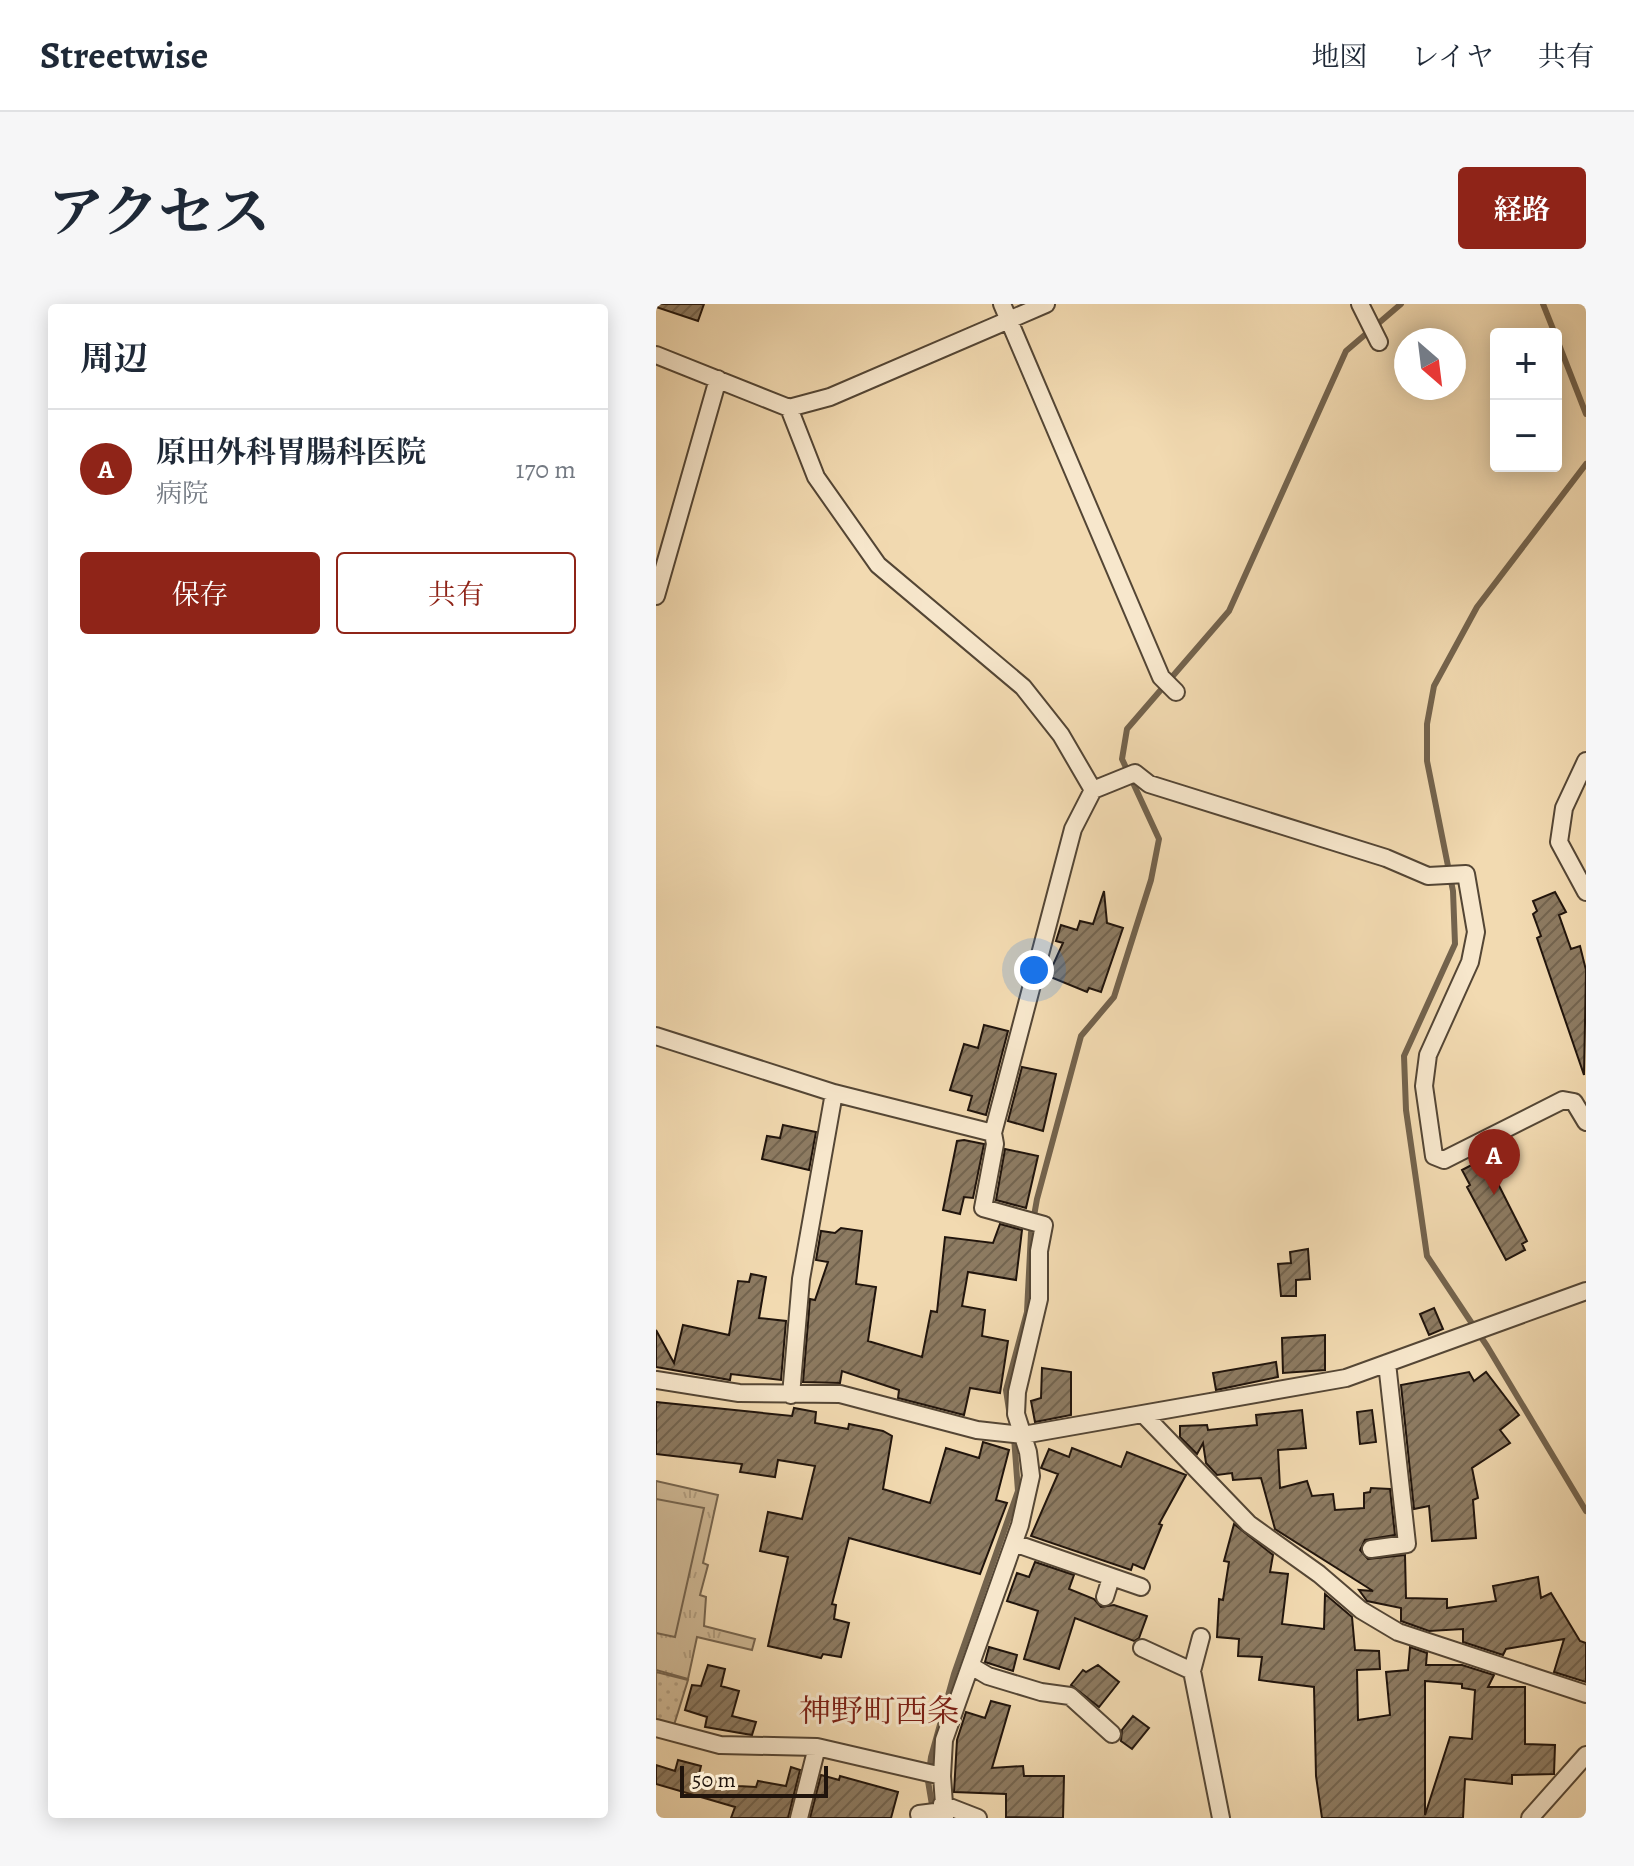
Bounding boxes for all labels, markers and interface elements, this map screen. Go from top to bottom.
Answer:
text: Streetwise [40,29,208,81]
text: 地図 [1311,38,1367,76]
text: レイヤ [1411,38,1494,76]
text: 共有 [1538,38,1594,76]
button: 経路 [1458,167,1586,249]
text: アクセス [48,174,270,250]
north arrow [1394,328,1466,400]
map controls [1490,328,1562,472]
button: + [1490,328,1562,400]
text: 周辺 [80,335,148,382]
button: − [1490,400,1562,472]
text: 原田外科胃腸科医院 [156,432,426,472]
text: A [98,452,114,487]
text: 170 m [516,452,576,487]
text: 病院 [156,476,208,511]
button: 保存 [80,552,320,634]
button: 共有 [336,552,576,634]
your location [1014,950,1054,990]
pin: A [1468,1129,1520,1195]
district label: 神野町西条 [799,1689,959,1733]
scale bar [680,1762,828,1798]
text: 50 m [692,1765,736,1795]

